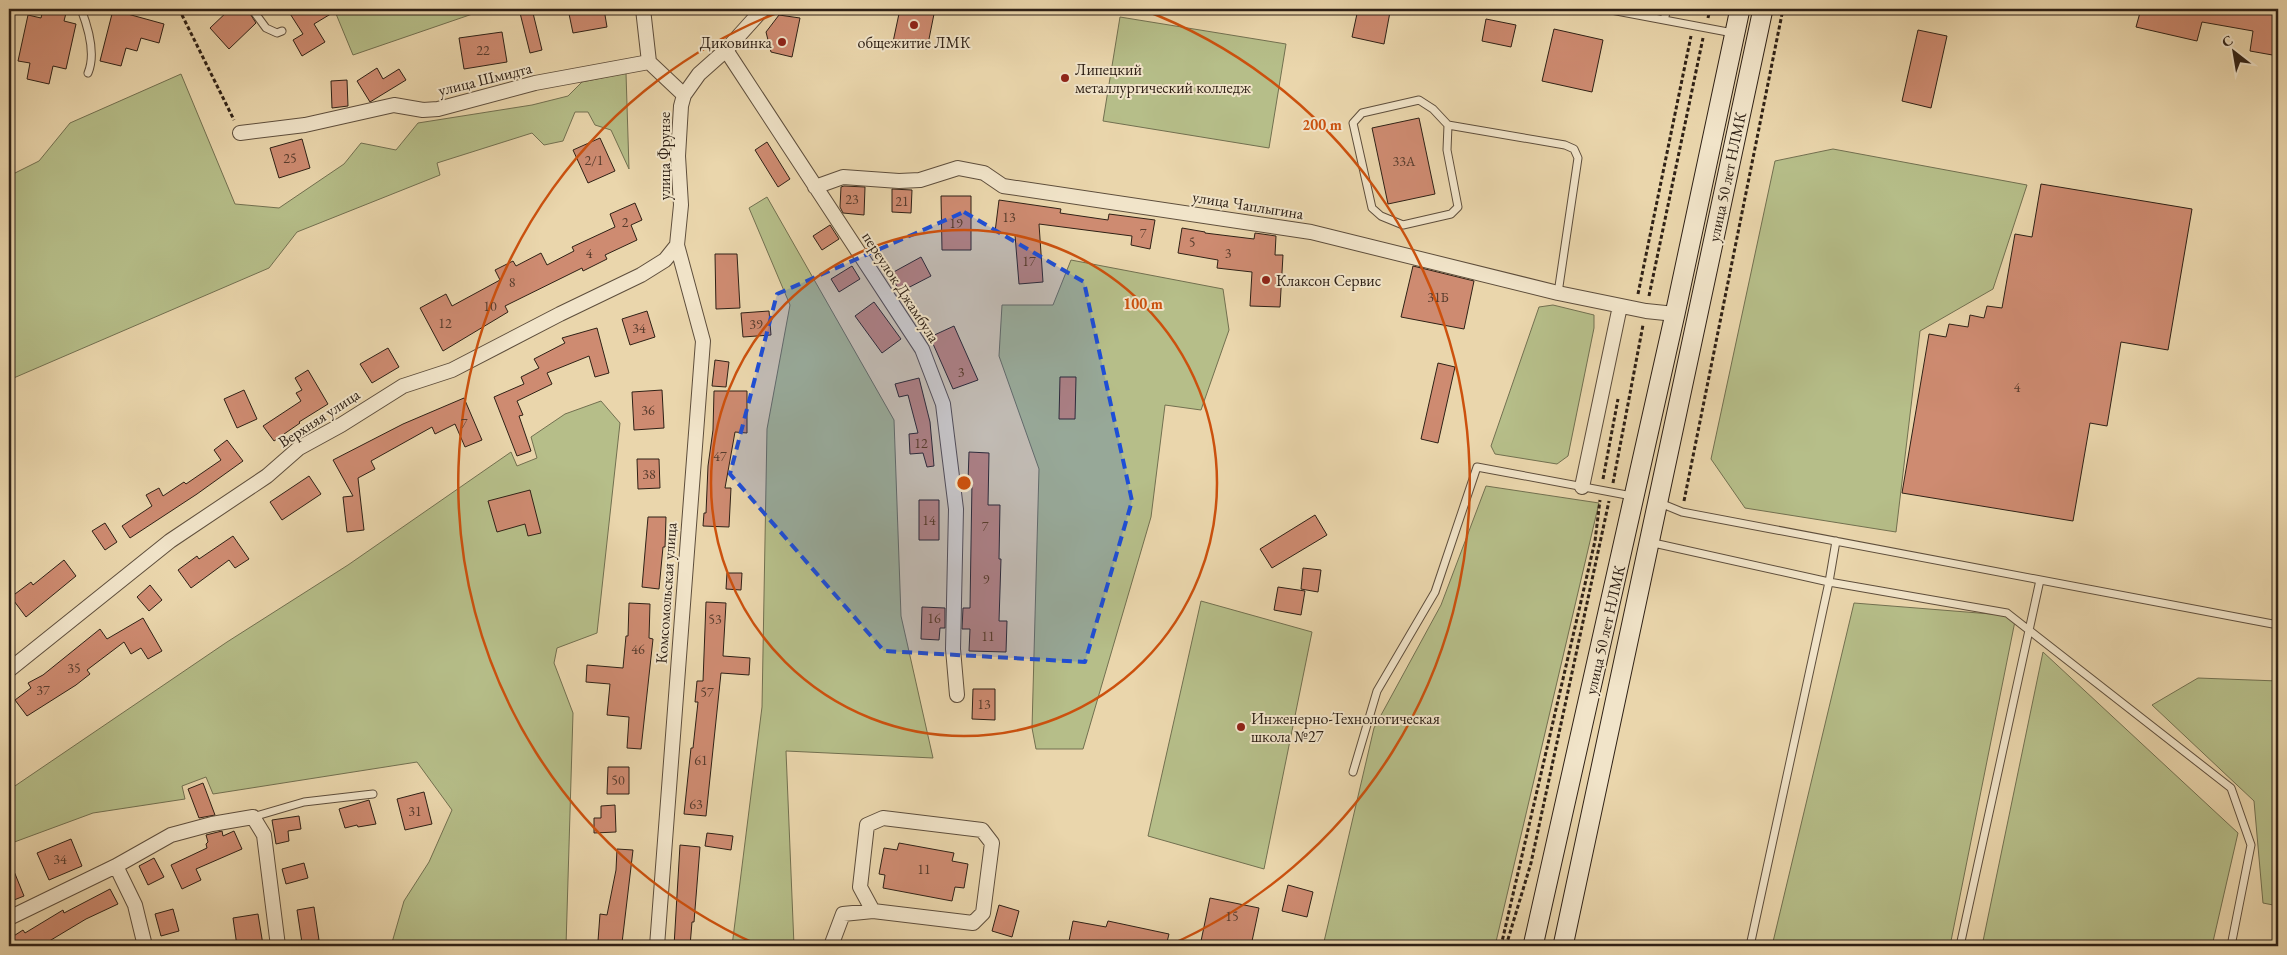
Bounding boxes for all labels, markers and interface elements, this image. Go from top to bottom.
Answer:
marker: общежитие ЛМК [908,19,920,31]
north arrow [2210,28,2260,78]
text: С [2218,31,2236,51]
place label: Диковинка [700,32,773,53]
place label: общежитие ЛМК [857,32,971,53]
marker: Диковинка [776,36,788,48]
house number: 22 [476,41,490,59]
street label: улица Шмидта [436,57,535,101]
place label: Липецкий металлургический колледж [1075,59,1251,98]
marker: Липецкий металлургический колледж [1059,72,1071,84]
street label: улица 50 лет НЛМК [1703,110,1751,244]
street label: улица Фрунзе [654,112,675,200]
text: 200 m [1302,115,1342,134]
house number: 25 [283,149,297,167]
house number: 2/1 [584,151,604,169]
house number: 33А [1392,152,1416,170]
street label: улица Чаплыгина [1191,186,1306,224]
house number: 23 [845,190,859,208]
house number: 21 [895,192,909,210]
house number: 13 [1002,208,1016,226]
house number: 2 [622,213,629,231]
house number: 19 [949,214,963,232]
house number: 7 [1140,224,1147,242]
street label: переулок Джамбула [857,227,945,347]
house number: 5 [1189,233,1195,251]
house number: 4 [586,244,593,262]
house number: 3 [1225,244,1232,262]
house number: 17 [1022,252,1036,270]
place label: Клаксон Сервис [1276,270,1381,291]
house number: 8 [509,273,516,291]
marker: Клаксон Сервис [1260,274,1272,286]
house number: 31Б [1427,288,1449,306]
text: 100 m [1123,294,1163,313]
house number: 10 [483,297,497,315]
house number: 12 [438,314,452,332]
house number: 39 [749,315,763,333]
house number: 34 [632,319,646,337]
house number: 3 [958,363,965,381]
house number: 4 [2014,378,2021,396]
street label: Верхняя улица [274,383,364,452]
house number: 36 [641,401,655,419]
house number: 7 [461,414,468,432]
house number: 12 [914,434,928,452]
house number: 47 [713,447,727,465]
house number: 38 [642,465,656,483]
centre of rings [955,474,973,492]
house number: 14 [922,511,936,529]
house number: 7 [982,517,989,535]
street label: Комсомольская улица [651,521,681,664]
street label: улица 50 лет НЛМК [1580,563,1630,697]
house number: 9 [983,570,990,588]
house number: 16 [927,609,941,627]
house number: 53 [708,610,722,628]
house number: 11 [981,627,995,645]
house number: 46 [631,640,645,658]
house number: 35 [67,659,81,677]
house number: 37 [36,681,50,699]
house number: 57 [700,683,714,701]
house number: 13 [977,695,991,713]
place label: Инженерно-Технологическая школа №27 [1251,708,1440,747]
marker: Инженерно-Технологическая школа №27 [1235,721,1247,733]
house number: 61 [694,751,708,769]
house number: 50 [611,771,625,789]
house number: 63 [689,795,703,813]
house number: 31 [408,802,422,820]
house number: 34 [53,850,67,868]
house number: 11 [917,860,931,878]
house number: 15 [1225,907,1239,925]

